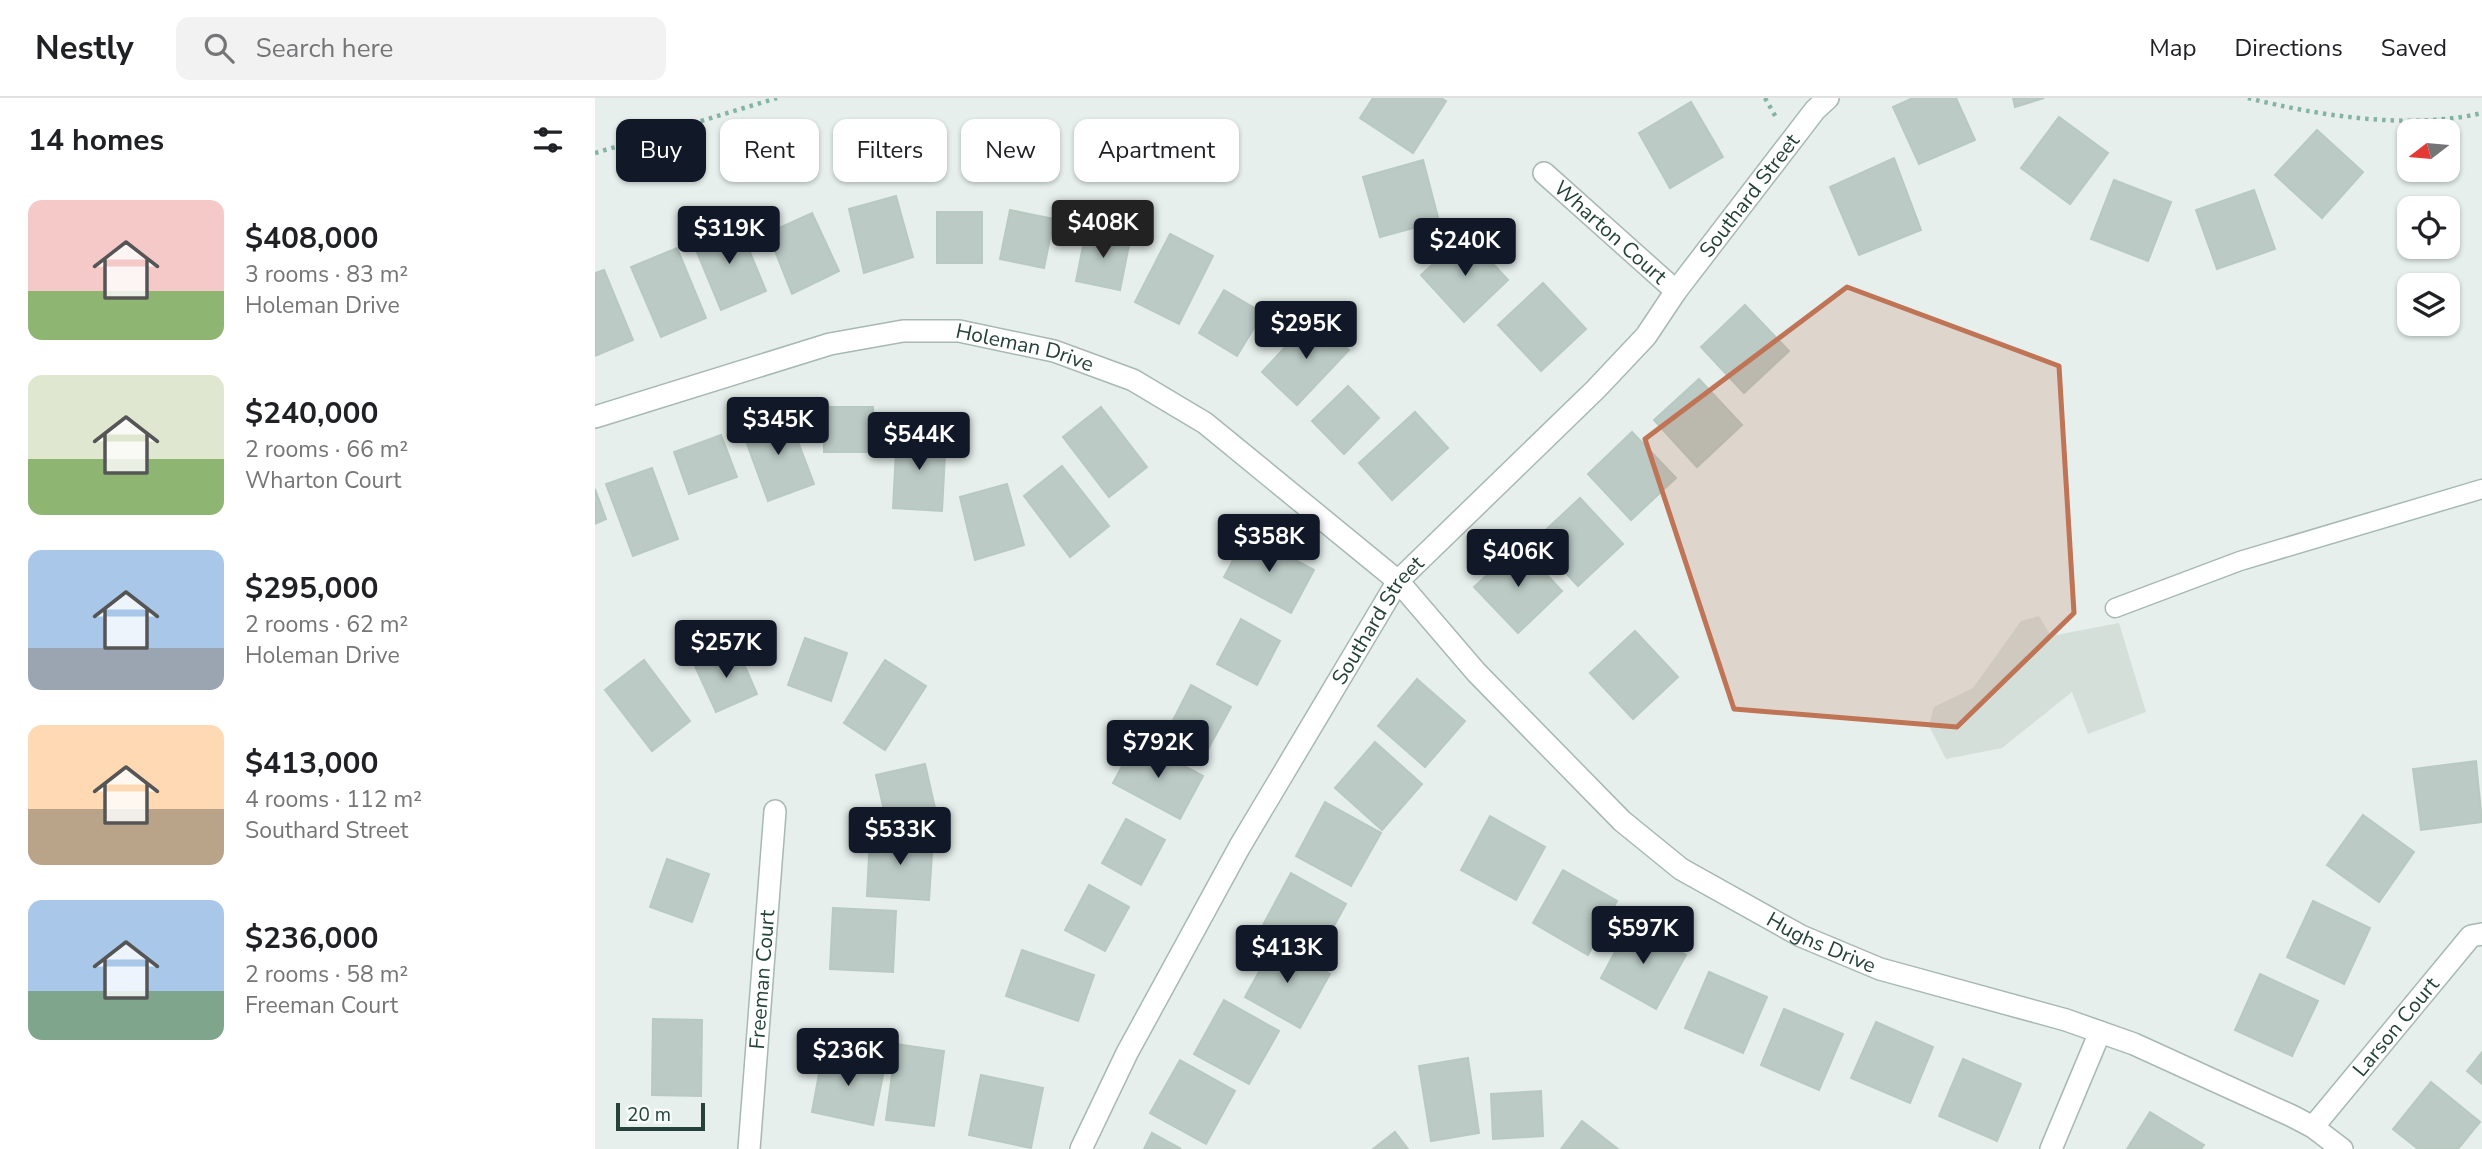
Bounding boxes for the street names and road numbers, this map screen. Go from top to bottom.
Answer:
street label: Southard Street [1693,127,1806,263]
street label: Wharton Court [1548,174,1673,291]
street label: Holeman Drive [953,317,1098,378]
street label: Southard Street [1325,549,1430,690]
street label: Hughs Drive [1762,906,1880,980]
street label: Freeman Court [743,908,781,1050]
street label: Larson Court [2346,971,2446,1083]

